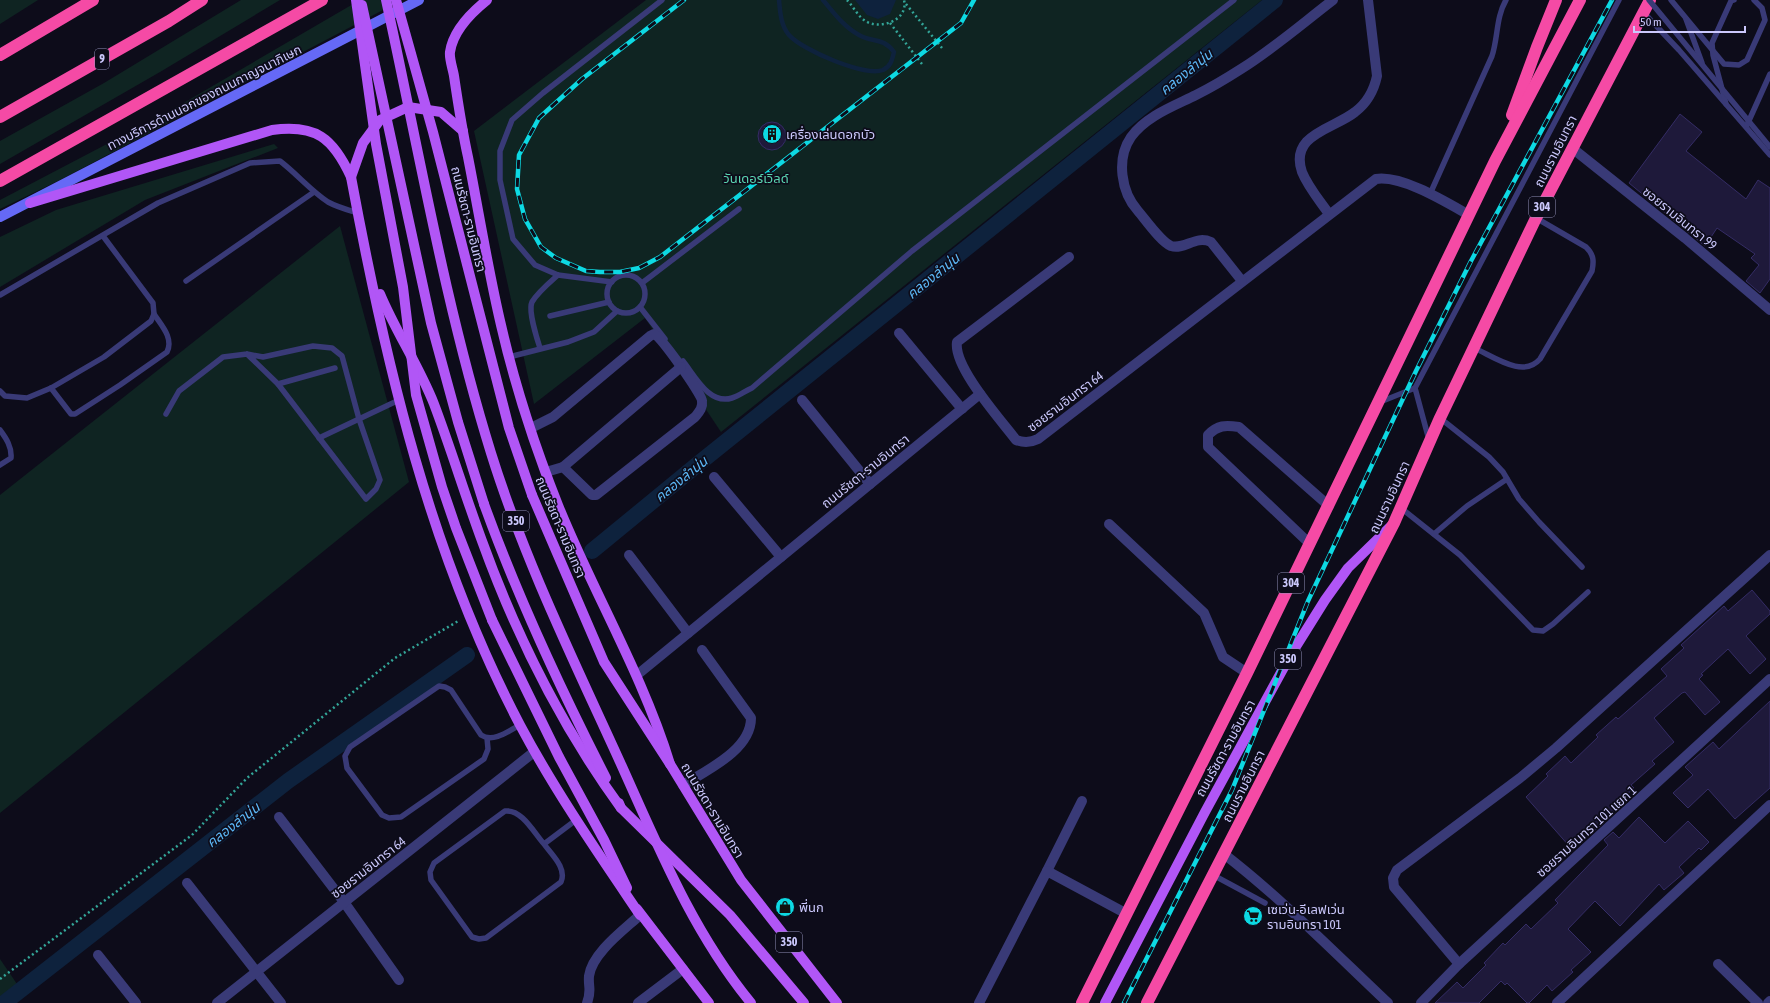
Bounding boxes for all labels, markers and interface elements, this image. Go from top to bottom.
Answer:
scale bar [1634,8,1745,34]
text: 50 m [1640,15,1662,29]
street label: ทางบริการด้านนอกของถนนกาญจนาภิเษก [104,42,304,153]
water label: คลองลำนุ่น [1156,45,1217,99]
road number: 9 [95,49,109,69]
street label: ถนนรามอินทรา [1531,113,1580,190]
building icon: เครื่องเล่นดอกบัว [761,123,783,145]
place label: เครื่องเล่นดอกบัว [786,125,875,142]
street label: ถนนรัชดา-รามอินทรา [448,165,489,274]
park label: วันเดอร์เวิลด์ [723,171,789,186]
street label: ซอยรามอินทรา 99 [1640,184,1720,253]
road number: 304 [1529,197,1555,217]
water label: คลองลำนุ่น [903,249,964,303]
street label: ซอยรามอินทรา 64 [1024,368,1106,435]
street label: ถนนรัชดา-รามอินทรา [818,431,912,511]
water label: คลองลำนุ่น [651,452,712,506]
street label: ถนนรามอินทรา [1366,459,1413,536]
street label: ถนนรัชดา-รามอินทรา [532,474,589,580]
road number: 350 [503,511,529,531]
road number: 304 [1278,573,1304,593]
road number: 350 [1275,649,1301,669]
street label: ถนนรัชดา-รามอินทรา [1193,697,1258,799]
street label: ถนนรามอินทรา [1219,748,1268,825]
street label: ถนนรัชดา-รามอินทรา [678,760,747,861]
street label: ซอยรามอินทรา 101 แยก 1 [1533,783,1639,880]
water label: คลองลำนุ่น [203,798,264,851]
street label: ซอยรามอินทรา 64 [328,833,409,901]
shop icon: พี่นก [774,896,796,918]
place label: พี่นก [799,898,824,915]
place label: เซเว่น-อีเลฟเว่น รามอินทรา 101 [1267,902,1345,932]
supermarket icon: เซเว่น-อีเลฟเว่น รามอินทรา 101 [1242,905,1264,927]
road number: 350 [776,932,802,952]

